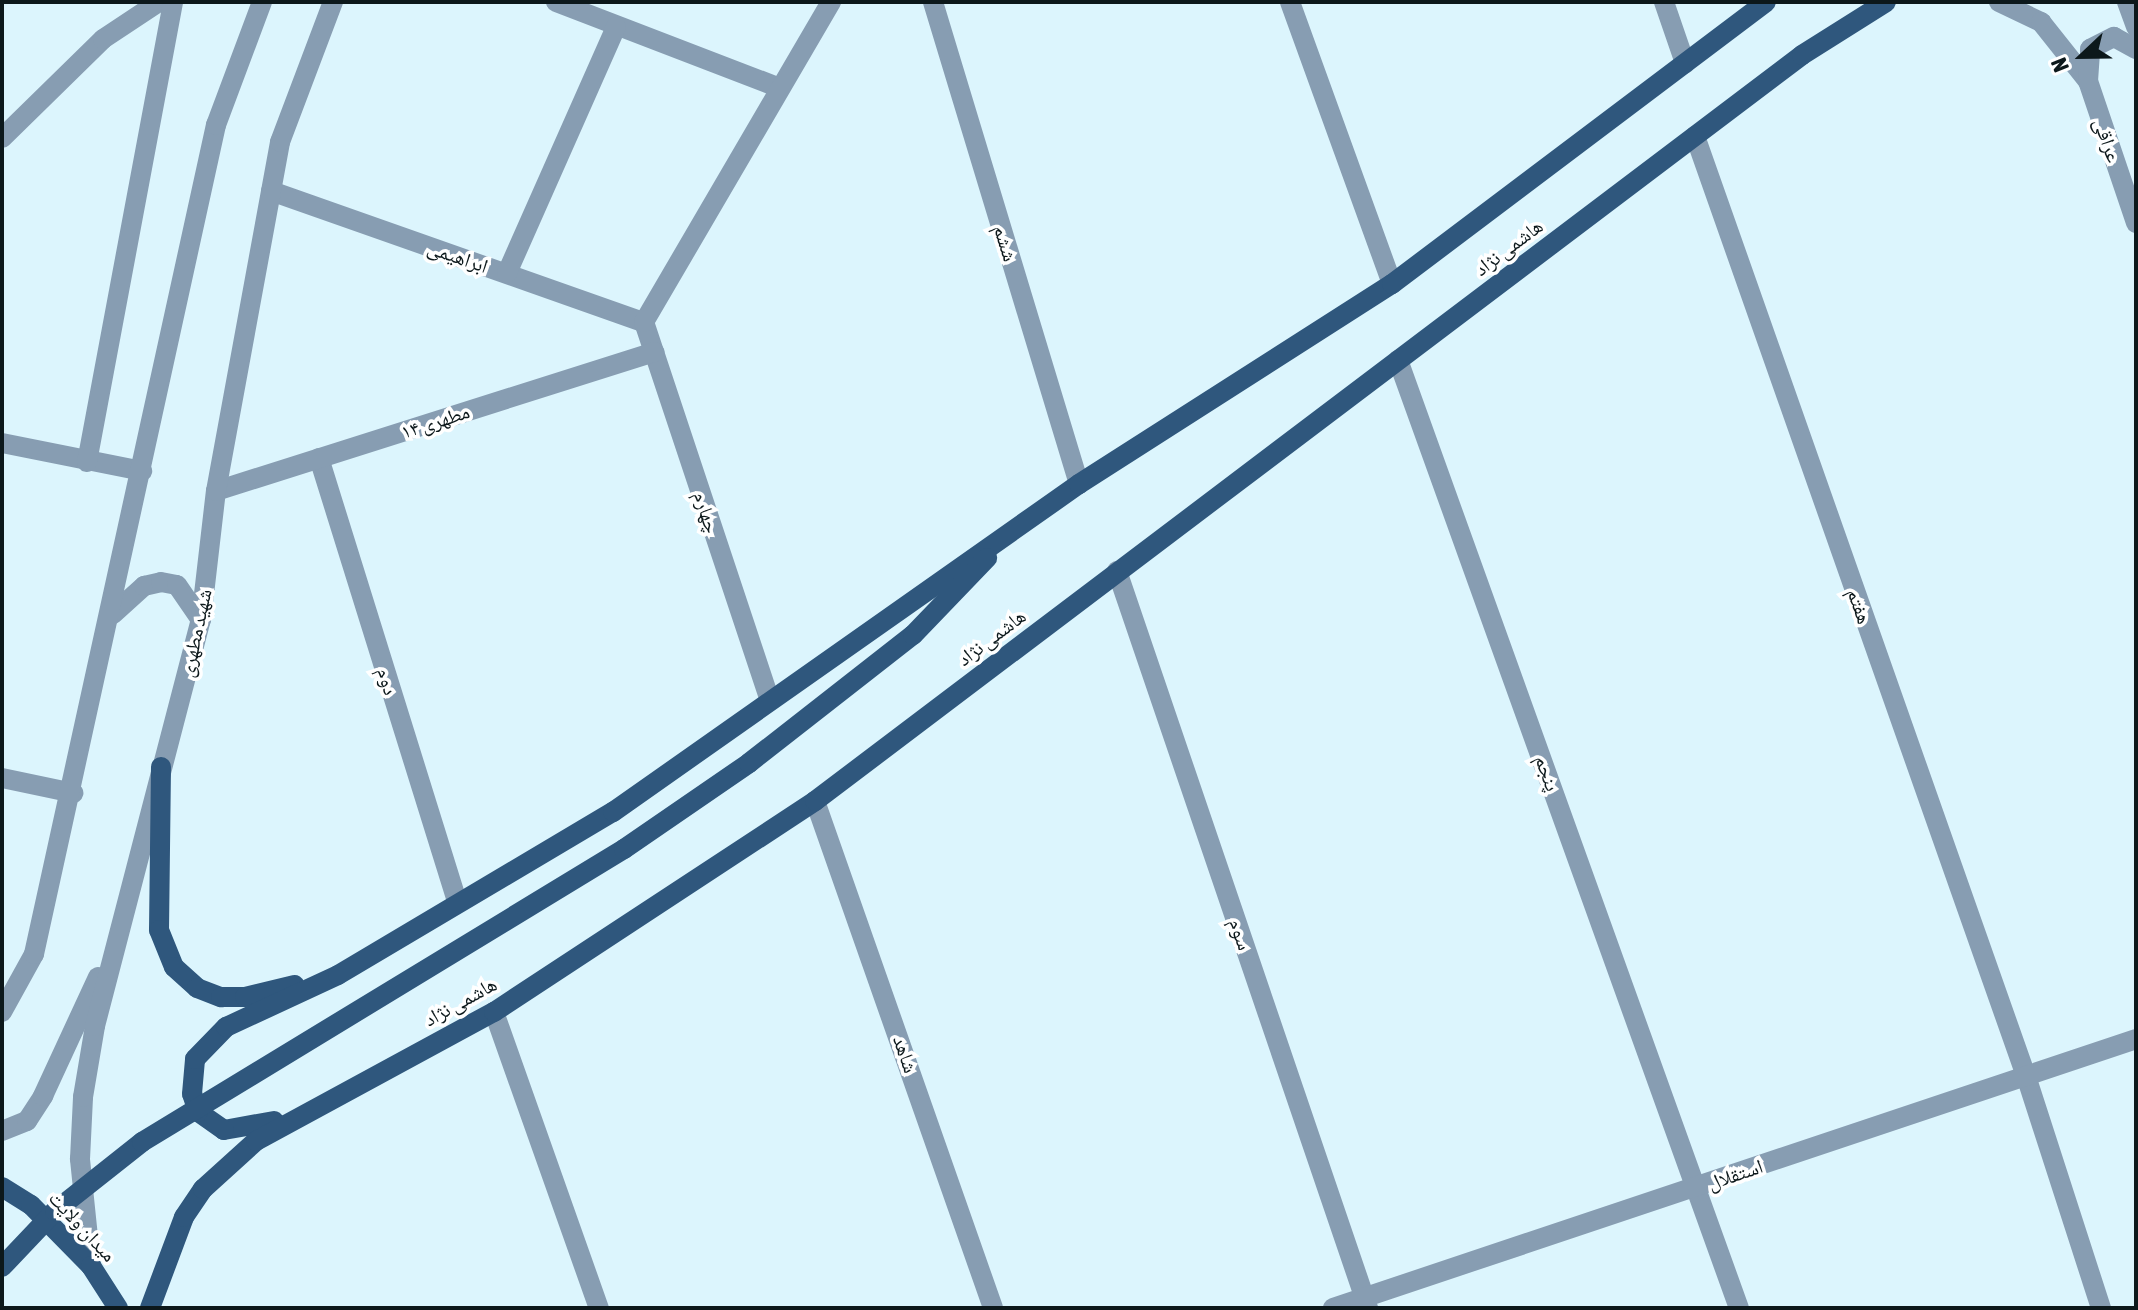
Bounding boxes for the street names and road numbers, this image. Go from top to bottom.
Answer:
street label: عراقی [2089,115,2127,165]
street label: هاشمی نژاد [1469,213,1547,281]
street label: ششم [989,222,1023,264]
street label: ابراهیمی [425,234,491,278]
street label: مطهری ۱۴ [398,399,472,443]
street label: چهارم [689,488,725,536]
street label: هفتم [1843,585,1877,627]
street label: شهید مطهری [174,587,216,679]
street label: هاشمی نژاد [952,603,1030,671]
street label: دوم [373,664,403,698]
street label: پنجم [1530,752,1566,794]
street label: سوم [1224,915,1258,953]
street label: هاشمی نژاد [419,971,501,1031]
street label: شاهد [888,1032,924,1076]
street label: استقلال [1704,1153,1766,1195]
street label: میدان ولایت [44,1186,122,1266]

